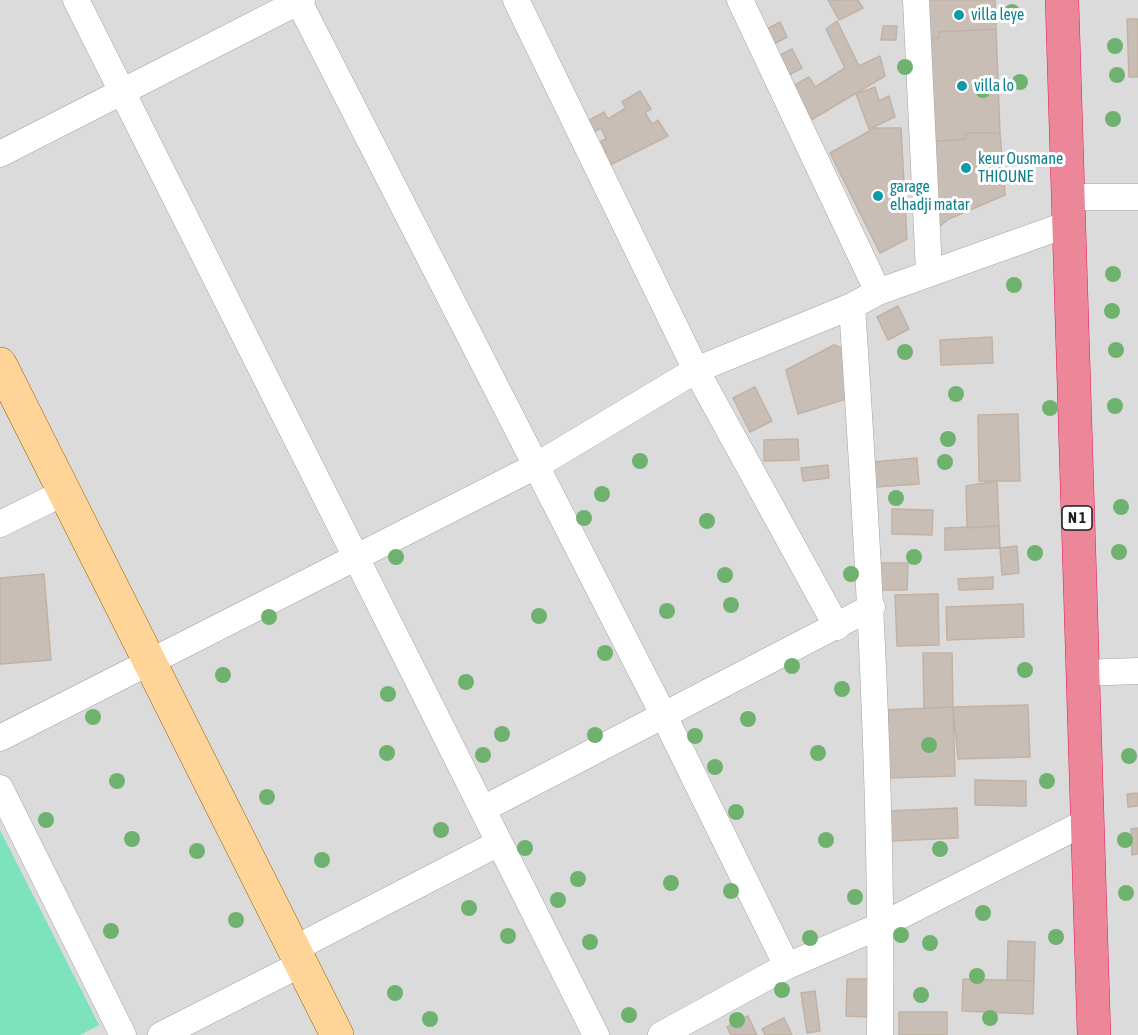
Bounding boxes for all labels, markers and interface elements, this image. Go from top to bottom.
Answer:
place label: villa leye [971,5,1024,25]
marker: villa leye [952,8,966,22]
place label: villa lo [974,76,1014,96]
marker: villa lo [955,79,969,93]
place label: keur Ousmane THIOUNE [978,149,1063,187]
marker: keur Ousmane THIOUNE [959,161,973,175]
place label: garage elhadji matar [890,177,970,215]
marker: garage elhadji matar [871,189,885,203]
road number: N 1 [1062,506,1092,530]

